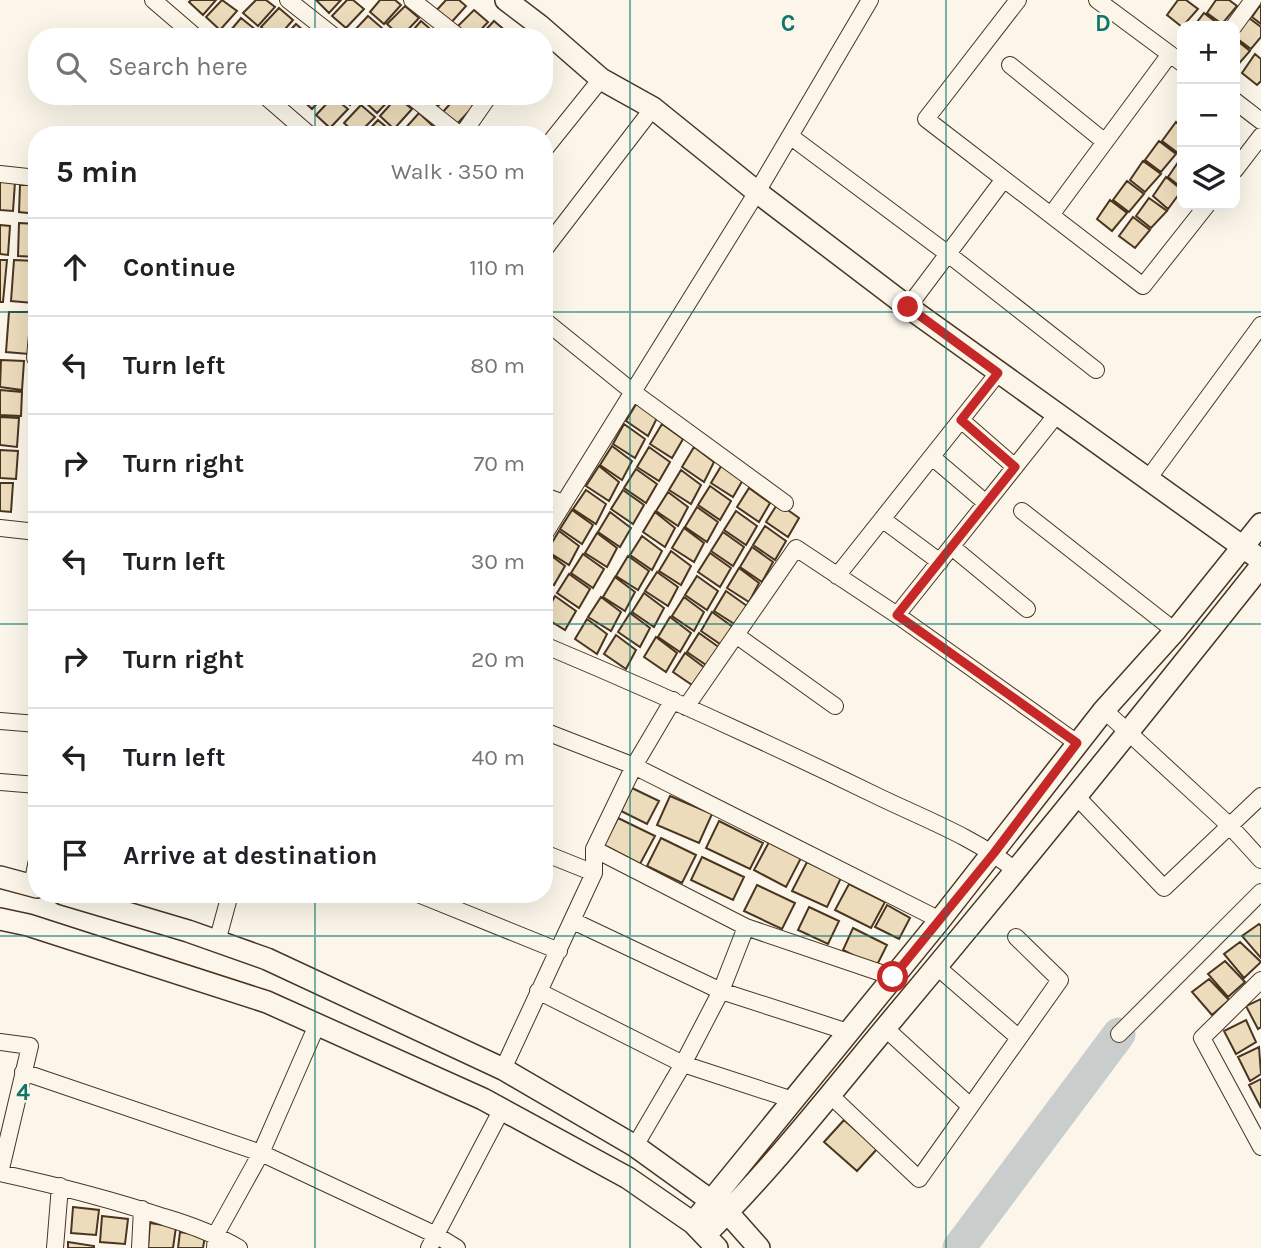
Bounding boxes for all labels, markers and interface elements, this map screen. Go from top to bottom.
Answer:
text: C [781,10,795,37]
text: D [1095,10,1111,37]
map controls [1177,21,1240,210]
button: + [1177,21,1240,84]
search box [28,28,553,105]
icon: search [52,48,90,86]
text: Search here [108,51,248,82]
button: − [1177,84,1240,147]
button: layers [1177,147,1240,210]
text: 5 min [56,154,138,190]
text: Walk · 350 m [391,158,525,185]
icon: ahead [56,248,94,286]
text: Continue [123,252,235,283]
text: 110 m [469,254,525,281]
route end [892,291,923,322]
icon: left [56,346,94,384]
text: Turn left [123,350,225,381]
text: 80 m [470,352,525,379]
icon: right [56,444,94,482]
text: Turn right [123,448,244,479]
text: 70 m [474,450,525,477]
icon: left [56,542,94,580]
text: Turn left [123,546,225,577]
text: 30 m [471,548,525,575]
icon: right [56,640,94,678]
text: Turn right [123,644,244,675]
text: 20 m [471,646,525,673]
icon: left [56,738,94,776]
text: Turn left [123,742,225,773]
text: 40 m [472,744,525,771]
icon: arrive [56,836,94,874]
text: Arrive at destination [123,840,377,871]
route start [877,961,908,992]
text: 4 [16,1079,30,1106]

